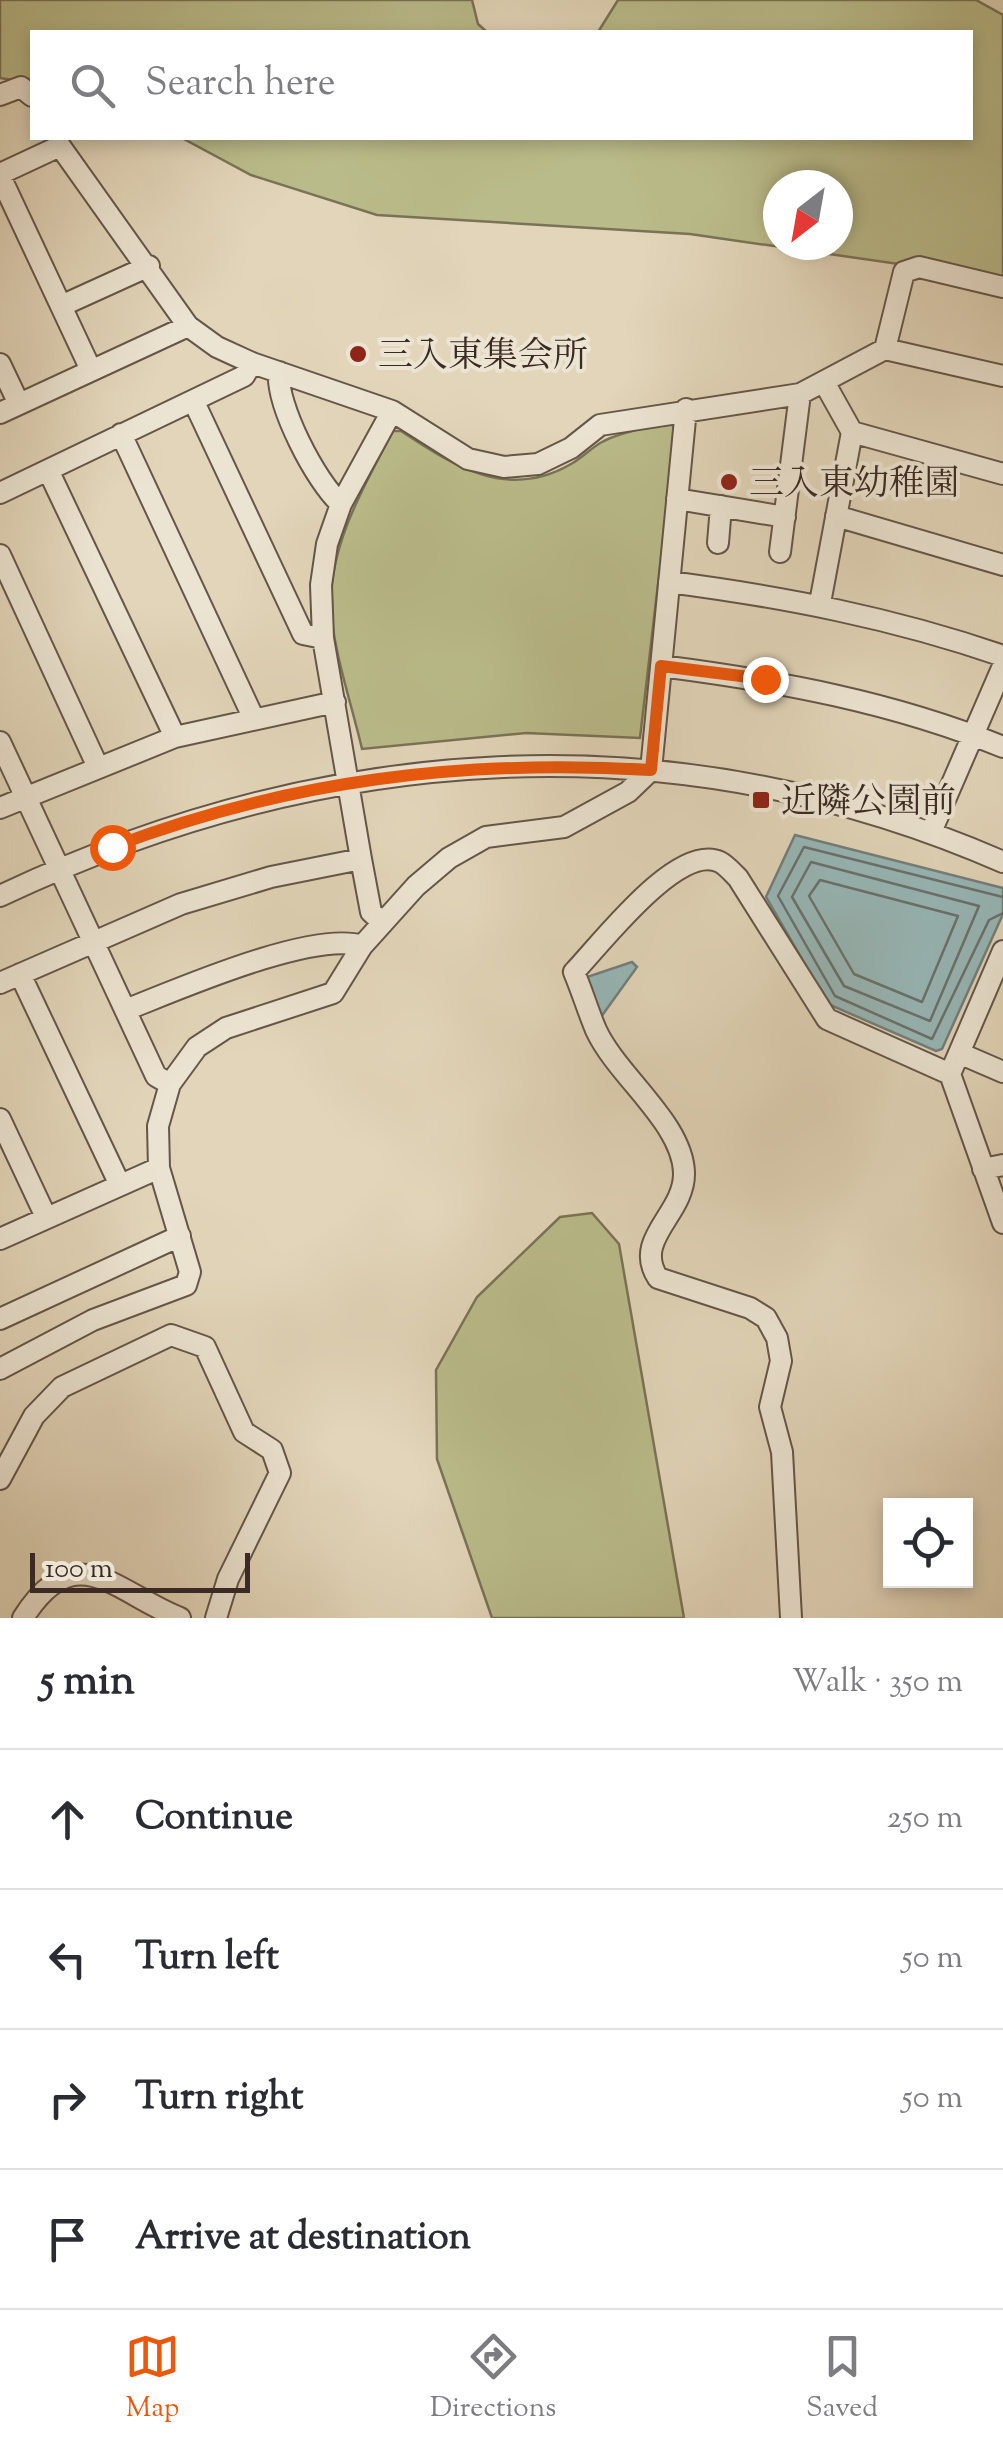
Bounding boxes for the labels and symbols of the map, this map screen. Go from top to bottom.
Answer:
north arrow [763,170,853,260]
place label: 三入東集会所 [378,332,588,383]
marker: 三入東集会所 [347,343,369,365]
place label: 三入東幼稚園 [749,460,959,511]
marker: 三入東幼稚園 [718,471,740,493]
route end [743,657,789,703]
place label: 近隣公園前 [781,778,956,829]
marker: 近隣公園前 [750,789,772,811]
route start [90,825,136,871]
scale bar [30,1548,250,1592]

